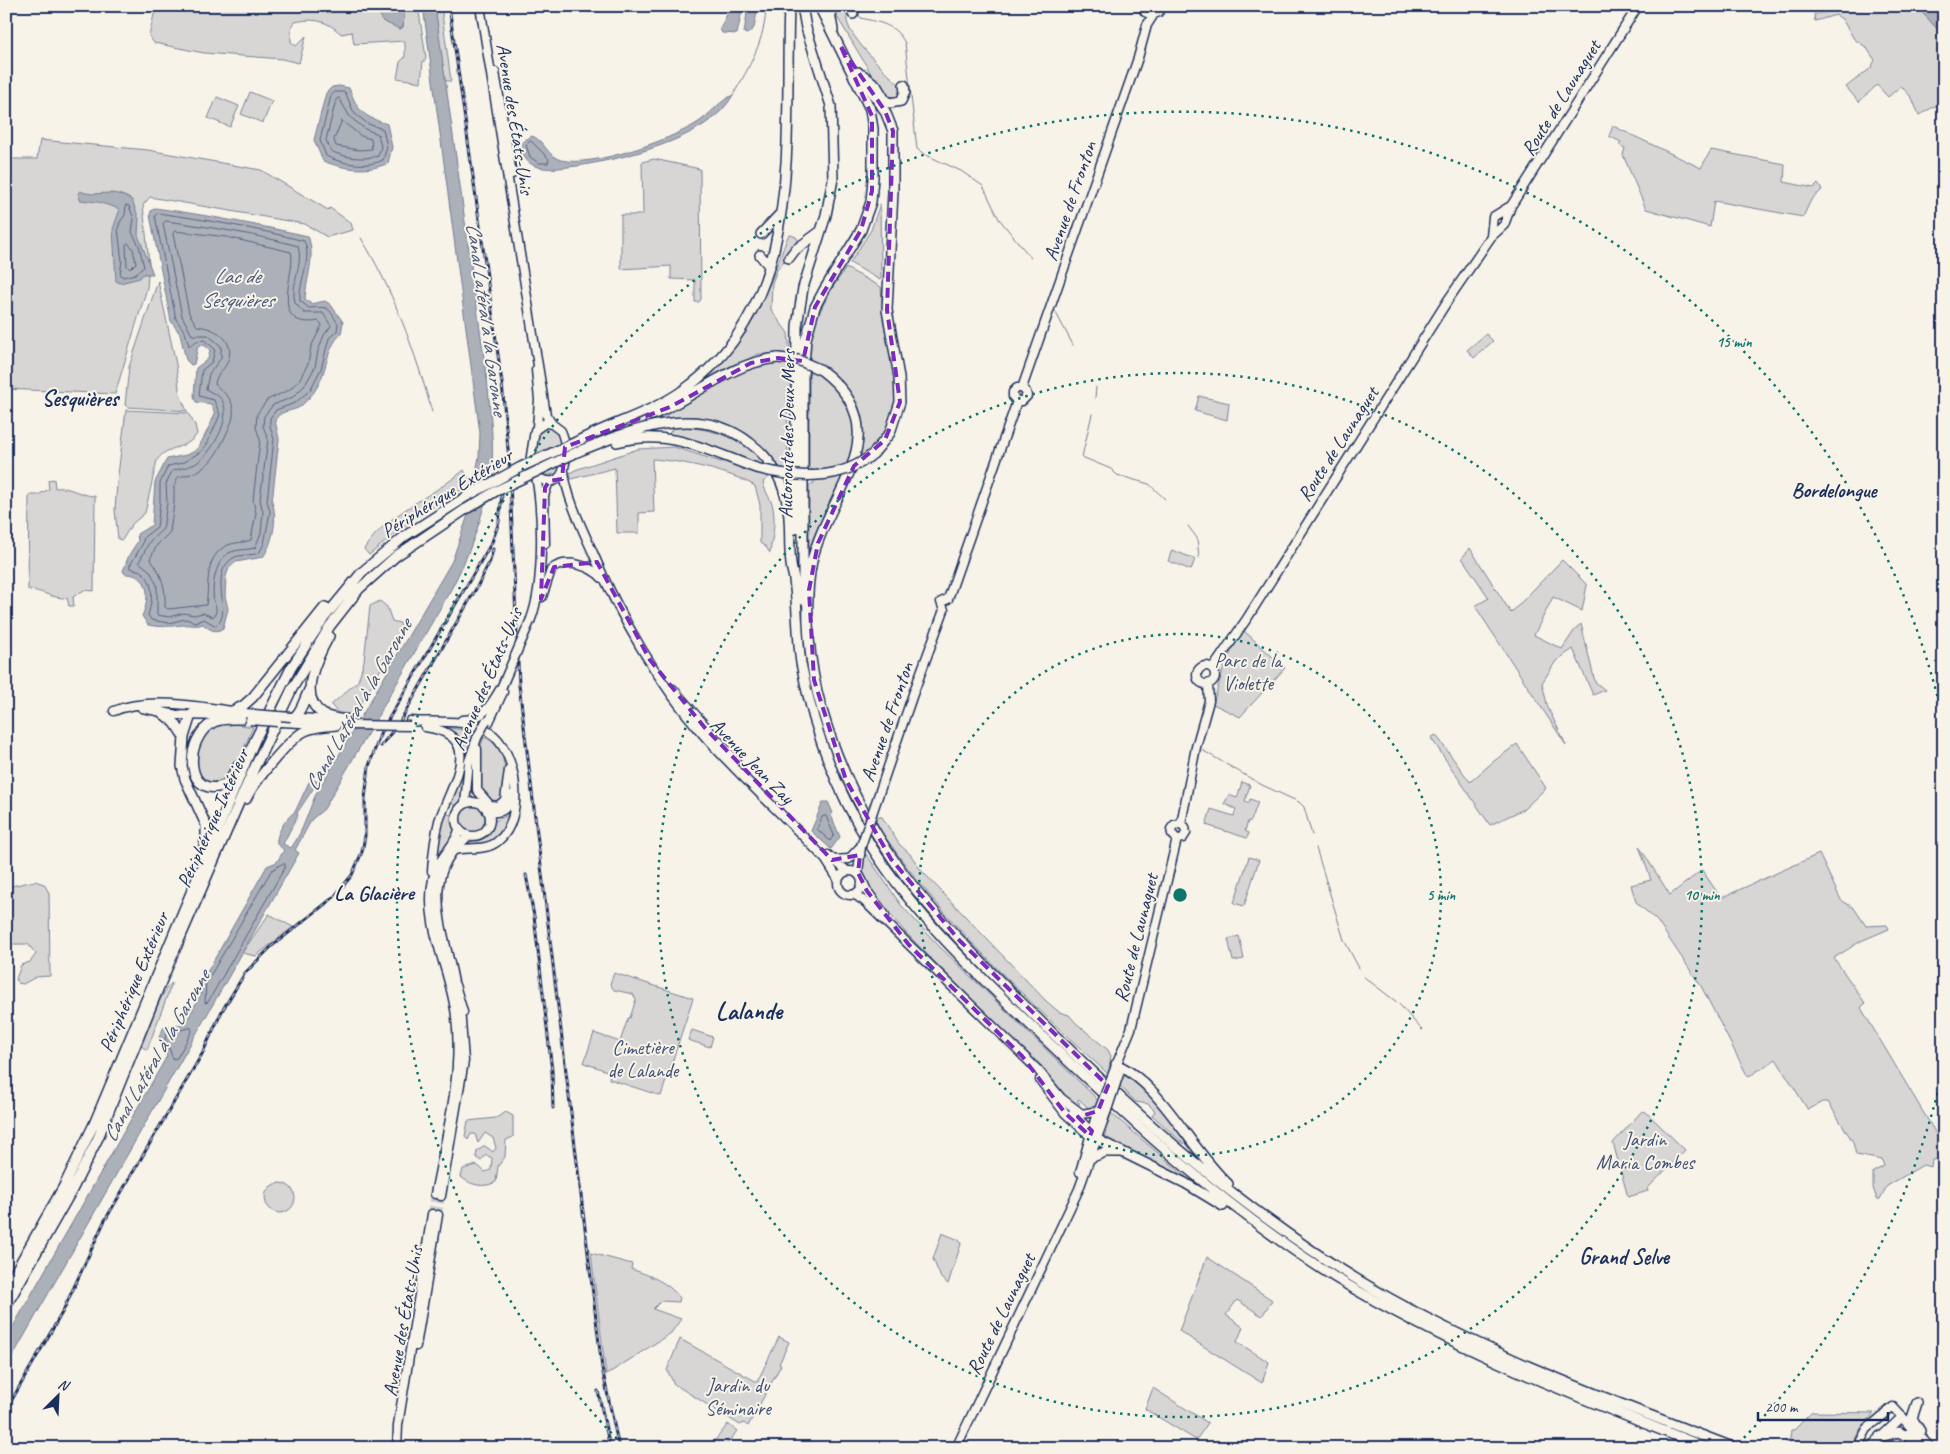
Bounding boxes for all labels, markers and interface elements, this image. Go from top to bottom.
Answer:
street label: Route de Launaguet [1516,34,1608,160]
street label: Avenue des États-Unis [491,42,540,198]
street label: Avenue de Fronton [1038,137,1102,264]
water label: Canal Latéral à la Garonne [461,221,514,420]
water label: Lac de Sesquières [201,263,277,313]
text: 15 min [1716,333,1753,352]
street label: Autoroute des Deux Mers [773,347,801,519]
street label: Route de Launaguet [1292,380,1386,506]
district label: Sesquières [42,385,120,413]
street label: Périphérique Extérieur [377,442,519,543]
district label: Bordelongue [1791,477,1878,503]
street label: Avenue des États-Unis [446,602,529,754]
water label: Canal Latéral à la Garonne [298,612,419,795]
park label: Parc de la Violette [1214,648,1283,696]
street label: Avenue de Fronton [855,658,919,785]
street label: Avenue Jean Zay [705,713,800,810]
street label: Périphérique Intérieur [171,743,256,891]
street label: Route de Launaguet [1108,869,1165,1005]
district label: La Glacière [334,880,416,906]
centre of rings [1171,886,1189,904]
text: 5 min [1427,886,1456,905]
text: 10 min [1684,886,1721,905]
street label: Périphérique Extérieur [93,906,176,1056]
water label: Canal Latéral à la Garonne [96,963,217,1146]
district label: Lalande [716,995,784,1027]
park label: Cimetière de Lalande [608,1035,680,1083]
park label: Jardin Maria Combes [1596,1127,1696,1175]
street label: Avenue des États-Unis [377,1242,429,1398]
district label: Grand Selve [1579,1243,1670,1271]
street label: Route de Launaguet [961,1247,1042,1379]
north arrow [32,1372,82,1422]
park label: Jardin du Séminaire [705,1373,772,1421]
text: N [56,1375,73,1395]
scale bar [1758,1389,1888,1421]
text: 200 m [1765,1398,1799,1417]

